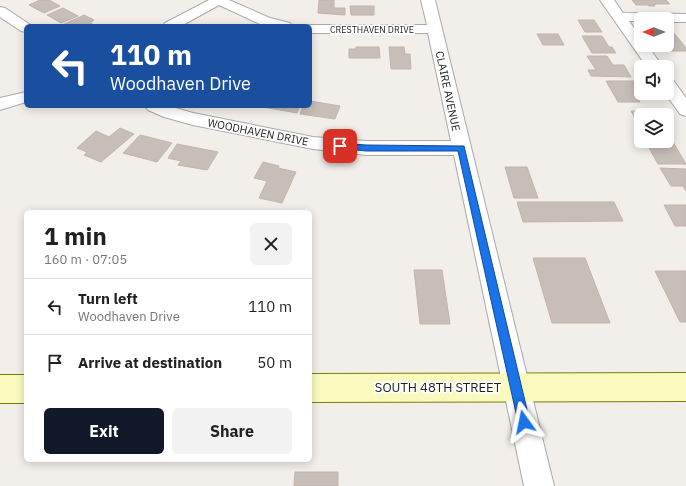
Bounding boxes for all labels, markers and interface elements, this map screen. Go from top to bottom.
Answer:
north arrow [634,12,674,52]
map controls [634,12,674,148]
street label: CRESTHAVEN DRIVE [330,24,414,35]
text: 110 m [110,36,192,73]
icon: left [44,40,96,92]
street label: CLAIRE AVENUE [433,50,463,132]
button: sound [634,60,674,100]
text: Woodhaven Drive [110,72,251,95]
button: layers [634,108,674,148]
street label: WOODHAVEN DRIVE [206,115,310,149]
pin [323,129,357,163]
icon: arrive [329,135,351,157]
text: 1 min [44,220,107,252]
button: close [250,223,292,265]
text: 160 m · 07:05 [44,251,127,268]
text: Turn left [78,289,138,308]
icon: left [44,296,66,318]
text: 110 m [248,297,292,316]
text: Woodhaven Drive [78,308,180,325]
icon: arrive [44,352,66,374]
text: Arrive at destination [78,353,222,372]
text: 50 m [257,353,292,372]
street label: SOUTH 48TH STREET [375,379,502,396]
position arrow [503,401,545,443]
button: Exit [44,408,164,454]
button: Share [172,408,292,454]

